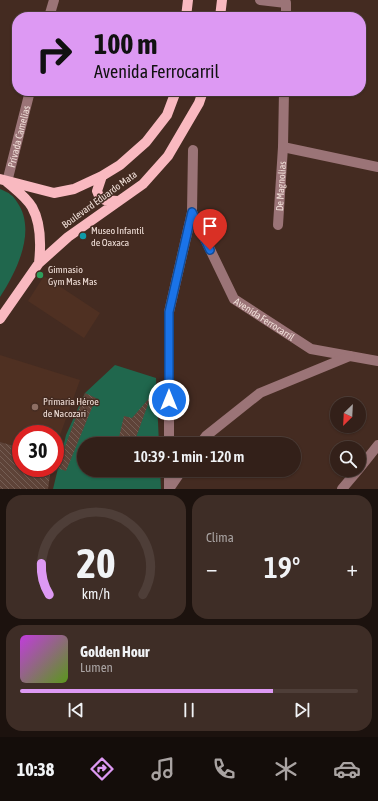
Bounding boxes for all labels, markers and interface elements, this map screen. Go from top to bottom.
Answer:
icon: right [28,28,80,80]
text: 100 m [94,28,157,60]
text: Avenida Ferrocarril [94,61,219,82]
street label: Privada Camelias [6,104,32,169]
street label: De Magnolias [274,160,288,211]
street label: Boulevard Eduardo Mata [60,168,139,230]
pin [193,209,227,250]
icon: arrive [199,215,221,237]
place label: Museo Infantil de Oaxaca [91,225,144,248]
marker: Museo Infantil de Oaxaca [78,231,88,241]
place label: Gimnasio Gym Mas Mas [48,264,98,287]
marker: Gimnasio Gym Mas Mas [35,270,45,280]
street label: Avenida Ferrocarril [232,296,297,343]
position arrow [148,379,190,421]
place label: Primaria Héroe de Nacozari [43,396,99,419]
north arrow [330,397,366,433]
map controls [330,397,366,477]
marker: Primaria Héroe de Nacozari [30,402,40,412]
speed limit sign: 30 [12,425,64,477]
button: search [330,441,366,477]
text: 10:39 · 1 min · 120 m [134,448,244,465]
text: Clima [206,530,234,545]
text: 20 [76,539,116,587]
text: 19° [264,550,300,584]
text: − [206,555,217,581]
text: + [347,555,358,581]
text: km/h [82,586,110,602]
text: Golden Hour [80,643,150,660]
text: Lumen [80,660,113,675]
icon: previous [65,699,87,721]
icon: pause [178,699,200,721]
icon: next [291,699,313,721]
icon: directions [88,755,116,783]
icon: music [149,755,177,783]
icon: phone [210,755,238,783]
icon: climate [272,755,300,783]
icon: car [333,755,361,783]
text: 10:38 [17,759,54,780]

